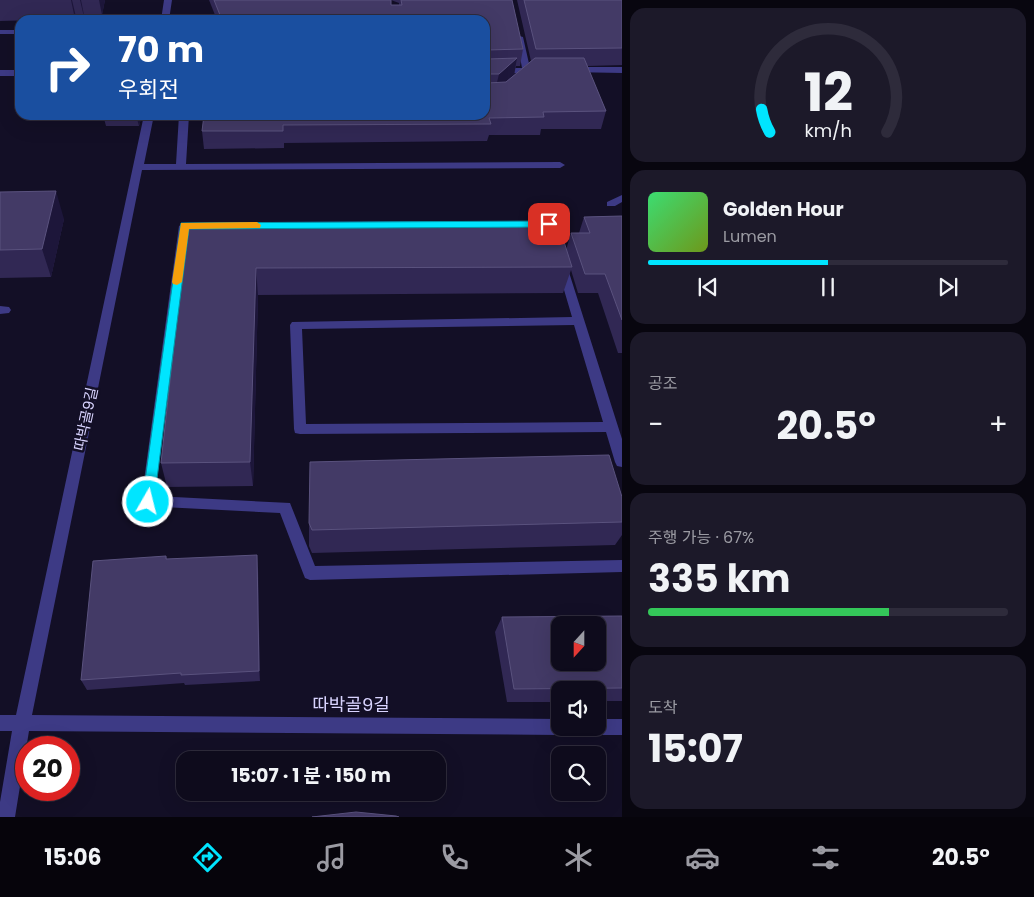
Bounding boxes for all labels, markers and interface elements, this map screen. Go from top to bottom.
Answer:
text: 70 m [118,25,204,74]
icon: right [35,35,100,100]
text: 12 [803,56,853,129]
text: 우회전 [118,74,179,105]
text: km/h [804,118,852,143]
text: Golden Hour [723,196,844,223]
pin [528,203,570,245]
icon: arrive [535,210,563,238]
text: Lumen [723,225,777,248]
icon: previous [694,273,722,301]
icon: pause [814,273,842,301]
icon: next [934,273,962,301]
text: 공조 [648,372,677,395]
street label: 따박골9길 [69,385,103,453]
text: 20.5° [776,399,876,452]
text: − [648,405,663,444]
text: + [989,405,1008,444]
position arrow [121,475,173,527]
text: 주행 가능 · 67% [648,526,754,549]
text: 335 km [648,552,790,605]
north arrow [551,616,606,671]
map controls [551,616,606,801]
button: sound [551,681,606,736]
street label: 따박골9길 [312,692,390,717]
text: 도착 [648,696,677,719]
text: 15:07 [648,722,743,775]
speed limit sign: 20 [15,736,80,801]
button: search [551,746,606,801]
text: 15:07 · 1 분 · 150 m [231,762,391,789]
icon: directions [190,840,225,875]
icon: music [314,840,349,875]
icon: phone [437,840,472,875]
icon: climate [561,840,596,875]
icon: car [685,840,720,875]
icon: filters [808,840,843,875]
text: 15:06 [44,842,102,873]
text: 20.5° [932,842,990,873]

